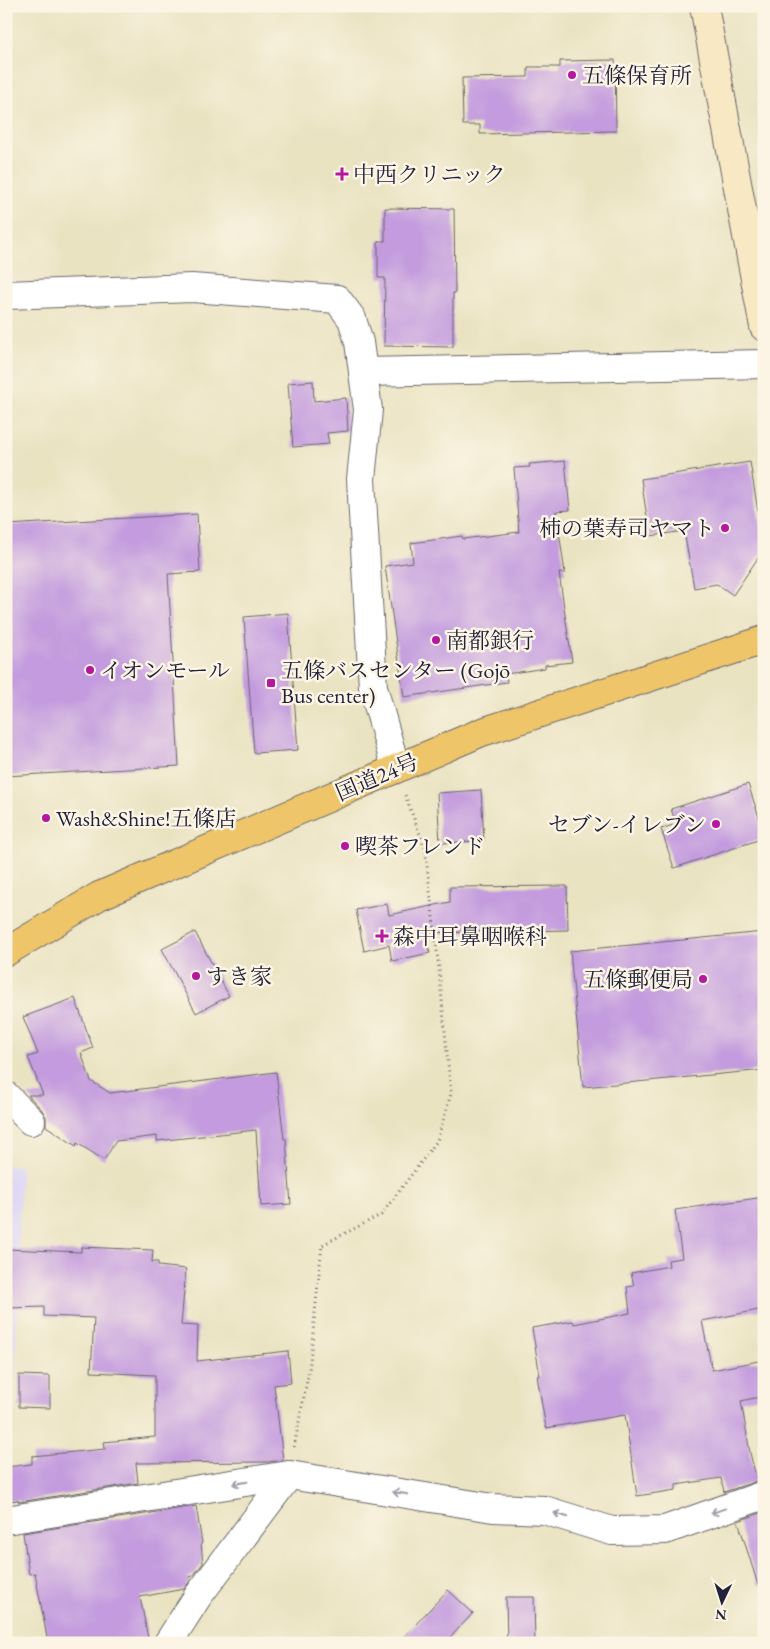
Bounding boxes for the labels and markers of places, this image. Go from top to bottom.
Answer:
place label: 五條保育所 [582,61,692,90]
marker: 五條保育所 [566,69,578,81]
place label: 中西クリニック [353,160,506,189]
marker: 中西クリニック [335,167,349,181]
place label: 柿の葉寿司ヤマト [539,514,715,543]
marker: 柿の葉寿司ヤマト [719,522,731,534]
place label: 南都銀行 [446,626,534,655]
marker: 南都銀行 [430,634,442,646]
place label: イオンモール [100,656,230,685]
place label: 五條バスセンター (Gojō Bus center) [281,656,510,710]
marker: イオンモール [84,664,96,676]
marker: 五條バスセンター (Gojō Bus center) [265,677,277,689]
place label: Wash&Shine!五條店 [56,804,236,833]
place label: セブン-イレブン [548,810,706,839]
marker: Wash&Shine!五條店 [40,812,52,824]
marker: セブン-イレブン [710,818,722,830]
place label: 喫茶フレンド [355,832,486,861]
marker: 喫茶フレンド [339,840,351,852]
place label: 森中耳鼻咽喉科 [393,922,547,951]
marker: 森中耳鼻咽喉科 [375,929,389,943]
place label: すき家 [206,962,272,991]
place label: 五條郵便局 [583,965,693,994]
marker: すき家 [190,970,202,982]
marker: 五條郵便局 [697,973,709,985]

